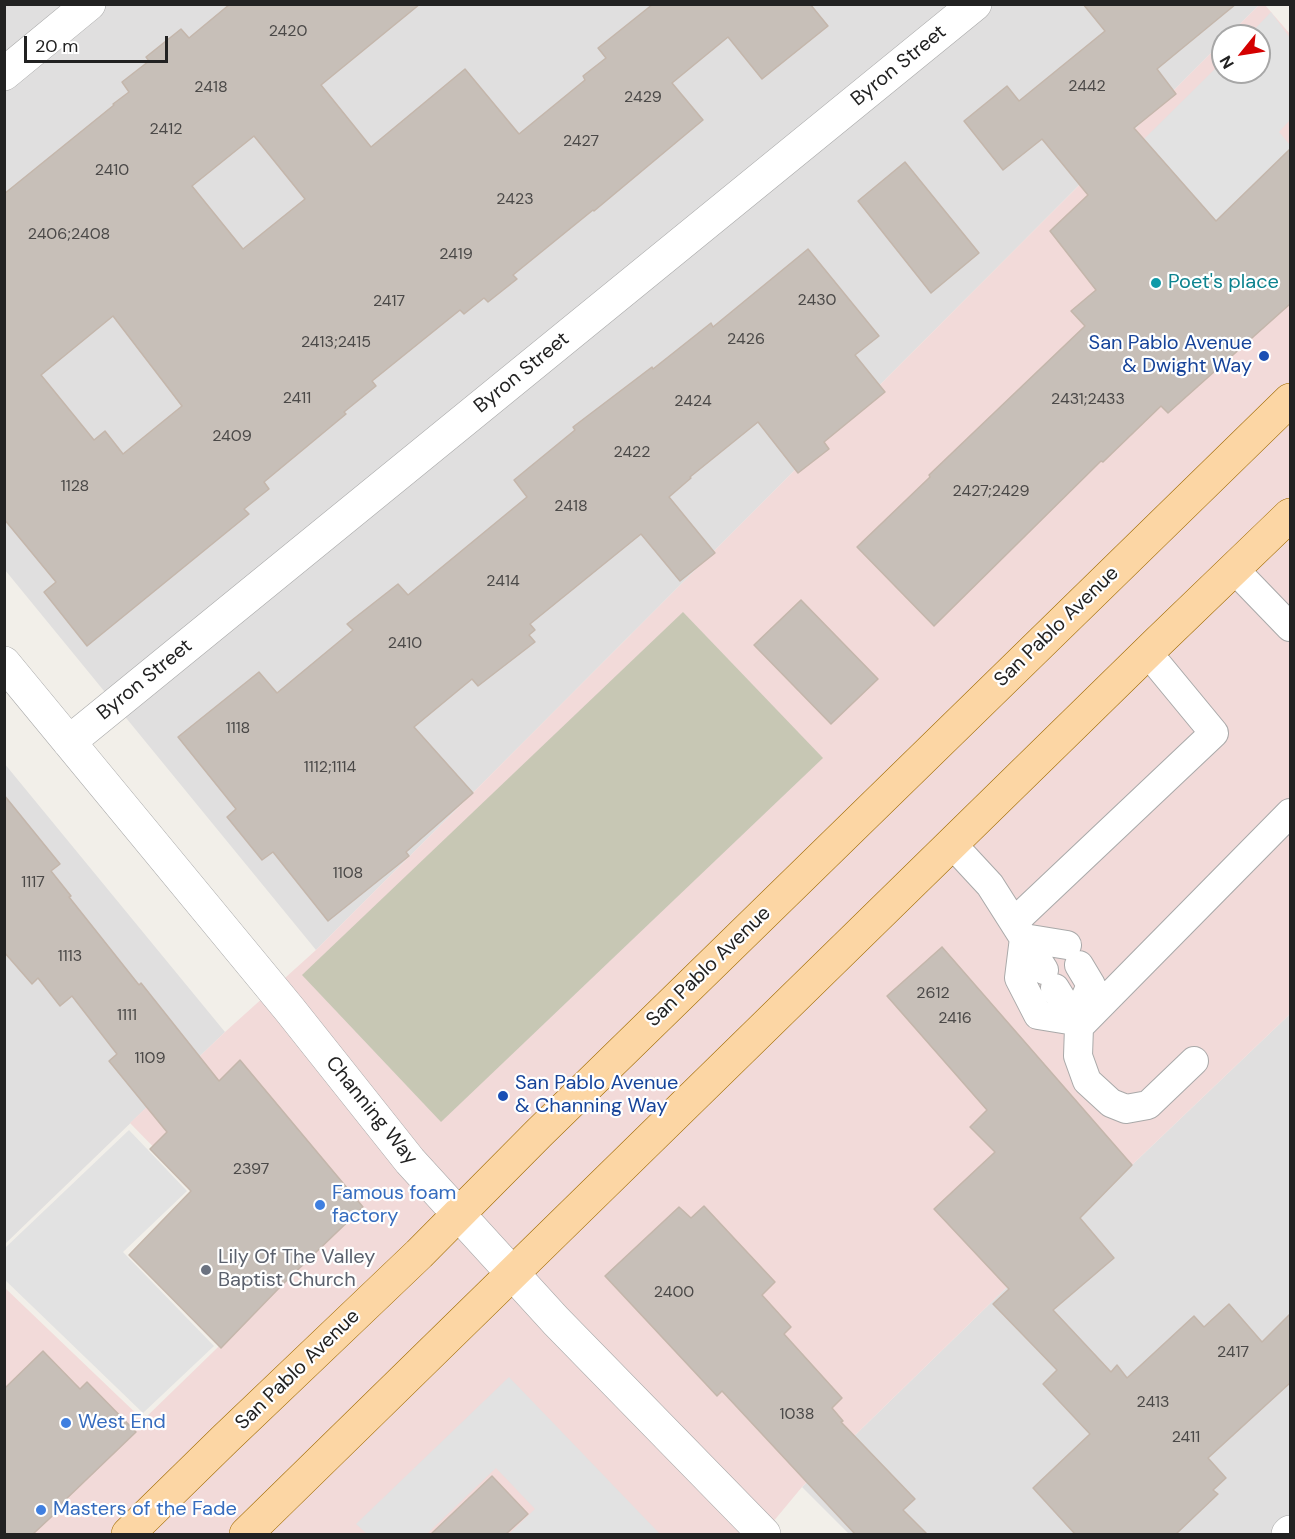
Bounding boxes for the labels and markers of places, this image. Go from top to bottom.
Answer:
place label: Poet's place [1168,271,1279,295]
marker: Poet's place [1149,276,1163,290]
place label: San Pablo Avenue & Dwight Way [1089,332,1252,379]
marker: San Pablo Avenue & Dwight Way [1257,349,1271,363]
place label: San Pablo Avenue & Channing Way [515,1072,678,1119]
marker: San Pablo Avenue & Channing Way [496,1089,510,1103]
place label: Famous foam factory [332,1182,456,1229]
marker: Famous foam factory [313,1198,327,1212]
place label: Lily Of The Valley Baptist Church [218,1246,375,1293]
marker: Lily Of The Valley Baptist Church [199,1263,213,1277]
place label: West End [78,1411,166,1435]
marker: West End [59,1416,73,1430]
place label: Masters of the Fade [53,1498,237,1522]
marker: Masters of the Fade [34,1503,48,1517]

